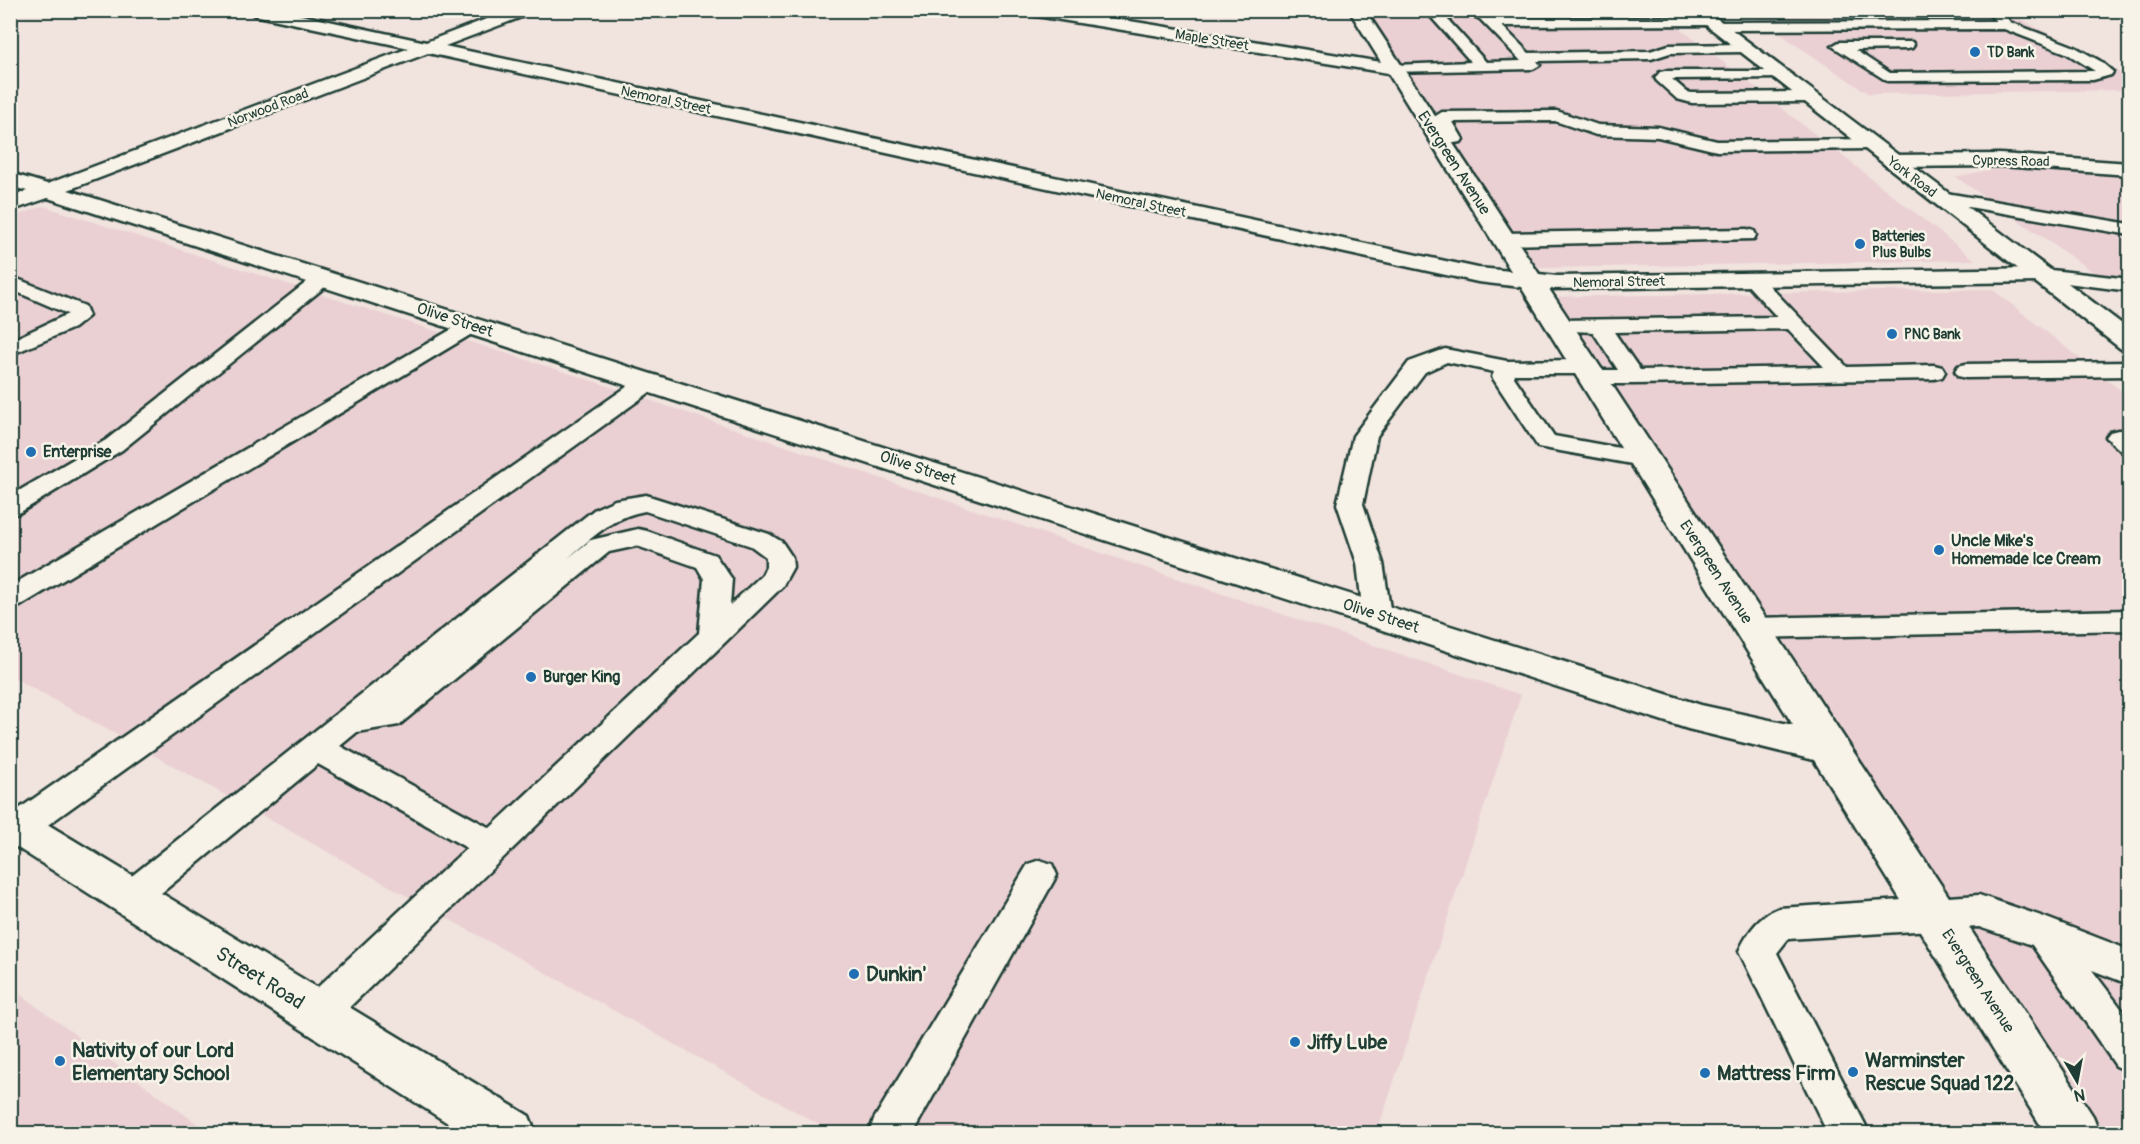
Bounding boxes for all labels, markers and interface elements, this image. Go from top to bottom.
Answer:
street label: Maple Street [1174,26,1250,54]
place label: TD Bank [1986,44,2035,61]
marker: TD Bank [1968,45,1982,59]
street label: Nemoral Street [619,82,713,118]
street label: Norwood Road [225,85,311,131]
street label: Evergreen Avenue [1413,107,1495,219]
street label: York Road [1883,152,1940,201]
street label: Cypress Road [1972,152,2050,170]
street label: Nemoral Street [1094,185,1188,221]
place label: Batteries Plus Bulbs [1872,228,1932,261]
marker: Batteries Plus Bulbs [1853,237,1867,251]
street label: Nemoral Street [1573,273,1666,291]
street label: Olive Street [414,298,496,342]
place label: PNC Bank [1904,326,1961,343]
marker: PNC Bank [1885,327,1899,341]
place label: Enterprise [43,442,113,462]
marker: Enterprise [24,445,38,459]
street label: Olive Street [877,446,959,490]
street label: Evergreen Avenue [1675,516,1757,628]
place label: Uncle Mike's Homemade Ice Cream [1951,531,2101,569]
marker: Uncle Mike's Homemade Ice Cream [1932,543,1946,557]
street label: Olive Street [1340,594,1422,638]
place label: Burger King [543,667,620,687]
marker: Burger King [524,670,538,684]
street label: Evergreen Avenue [1937,925,2019,1037]
street label: Street Road [211,941,309,1015]
place label: Dunkin' [866,962,927,987]
marker: Dunkin' [847,967,861,981]
place label: Jiffy Lube [1307,1030,1388,1055]
marker: Jiffy Lube [1288,1035,1302,1049]
place label: Nativity of our Lord Elementary School [72,1038,234,1086]
place label: Warminster Rescue Squad 122 [1865,1048,2015,1096]
north arrow [2047,1051,2107,1111]
marker: Nativity of our Lord Elementary School [53,1054,67,1068]
place label: Mattress Firm [1717,1061,1836,1086]
marker: Warminster Rescue Squad 122 [1846,1065,1860,1079]
marker: Mattress Firm [1698,1066,1712,1080]
text: N [2072,1084,2086,1106]

